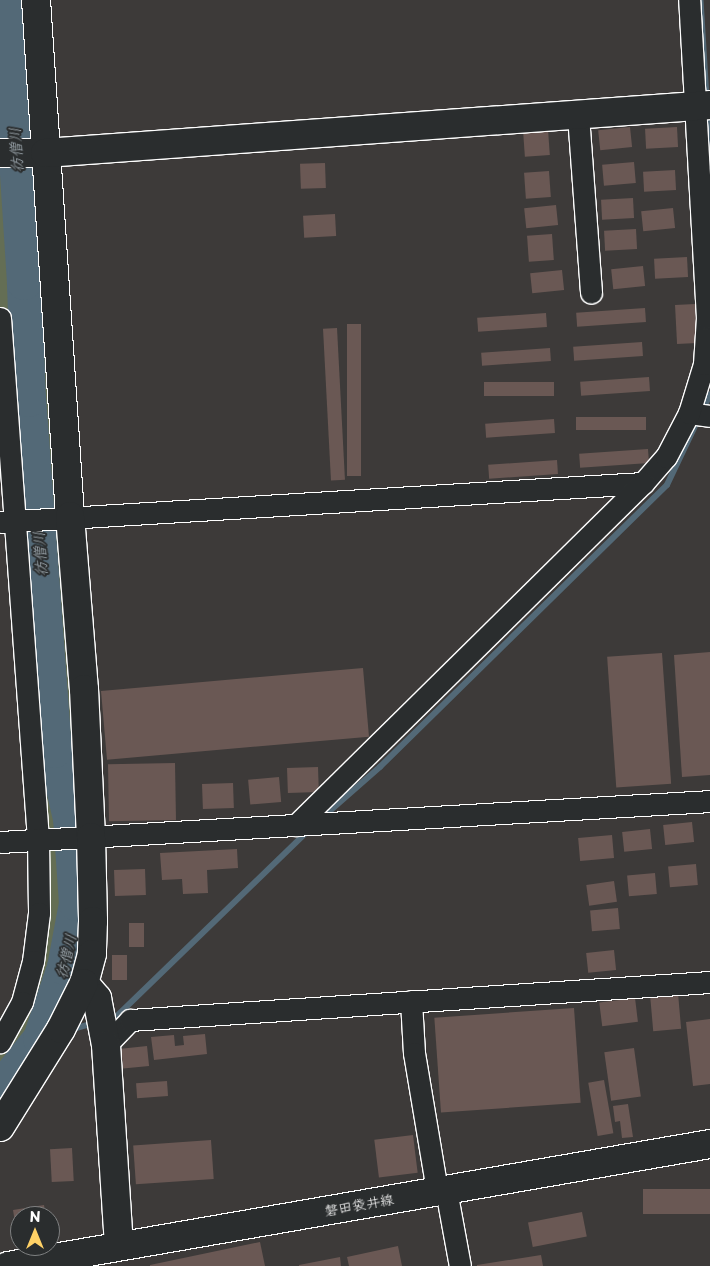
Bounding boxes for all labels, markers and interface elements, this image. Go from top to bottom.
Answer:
water label: 彷僧川 [4,127,26,173]
water label: 彷僧川 [28,531,50,577]
water label: 彷僧川 [51,932,79,980]
street label: 磐田袋井線 [323,1191,395,1219]
north arrow [10,1206,60,1256]
text: N [29,1206,41,1227]

